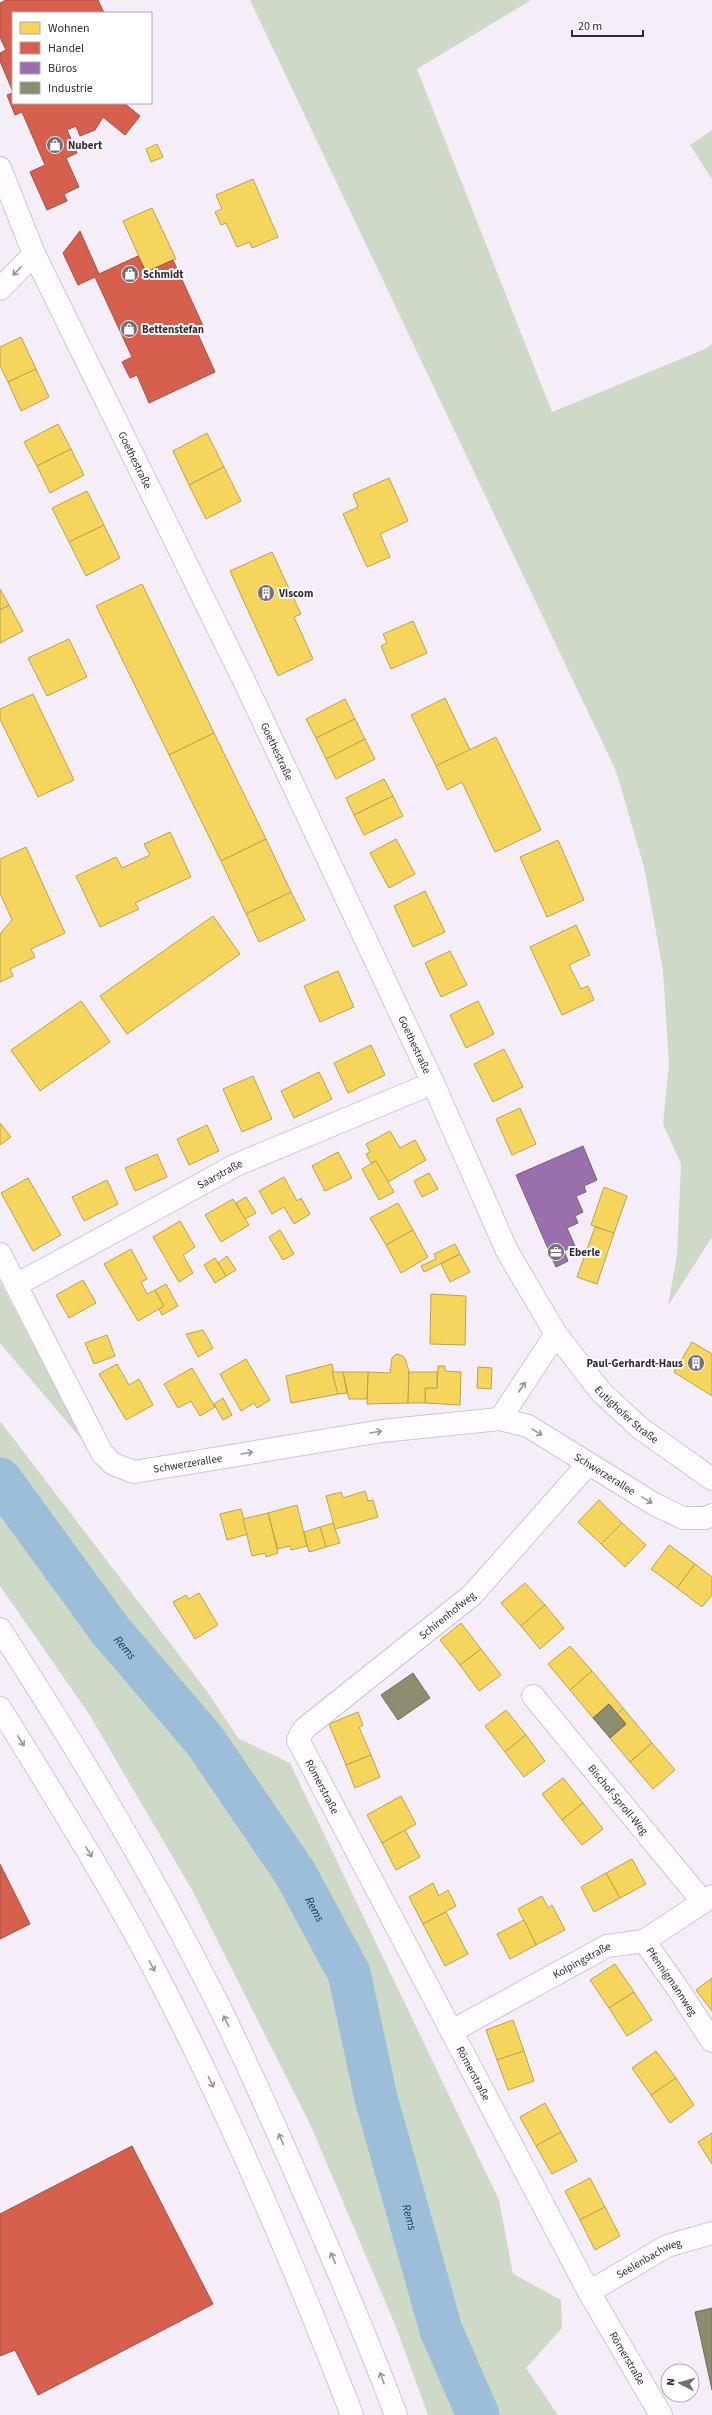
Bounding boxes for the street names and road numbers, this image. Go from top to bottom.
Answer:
street label: Goethestraße [114,429,156,492]
street label: Goethestraße [257,720,297,783]
street label: Goethestraße [394,1013,435,1077]
street label: Saarstraße [194,1156,245,1193]
street label: Eutighofer Straße [591,1383,662,1447]
street label: Schwerzerallee [571,1449,639,1499]
street label: Schwerzerallee [152,1450,224,1477]
street label: Schirenhofweg [416,1588,479,1643]
street label: Römerstraße [302,1757,343,1817]
street label: Bischof-Sproll-Weg [584,1761,652,1838]
street label: Kolpingstraße [550,1939,612,1982]
street label: Pfennigmannweg [642,1944,701,2019]
street label: Römerstraße [453,2044,494,2104]
street label: Seelenbachweg [614,2235,684,2282]
street label: Römerstraße [606,2329,649,2388]

